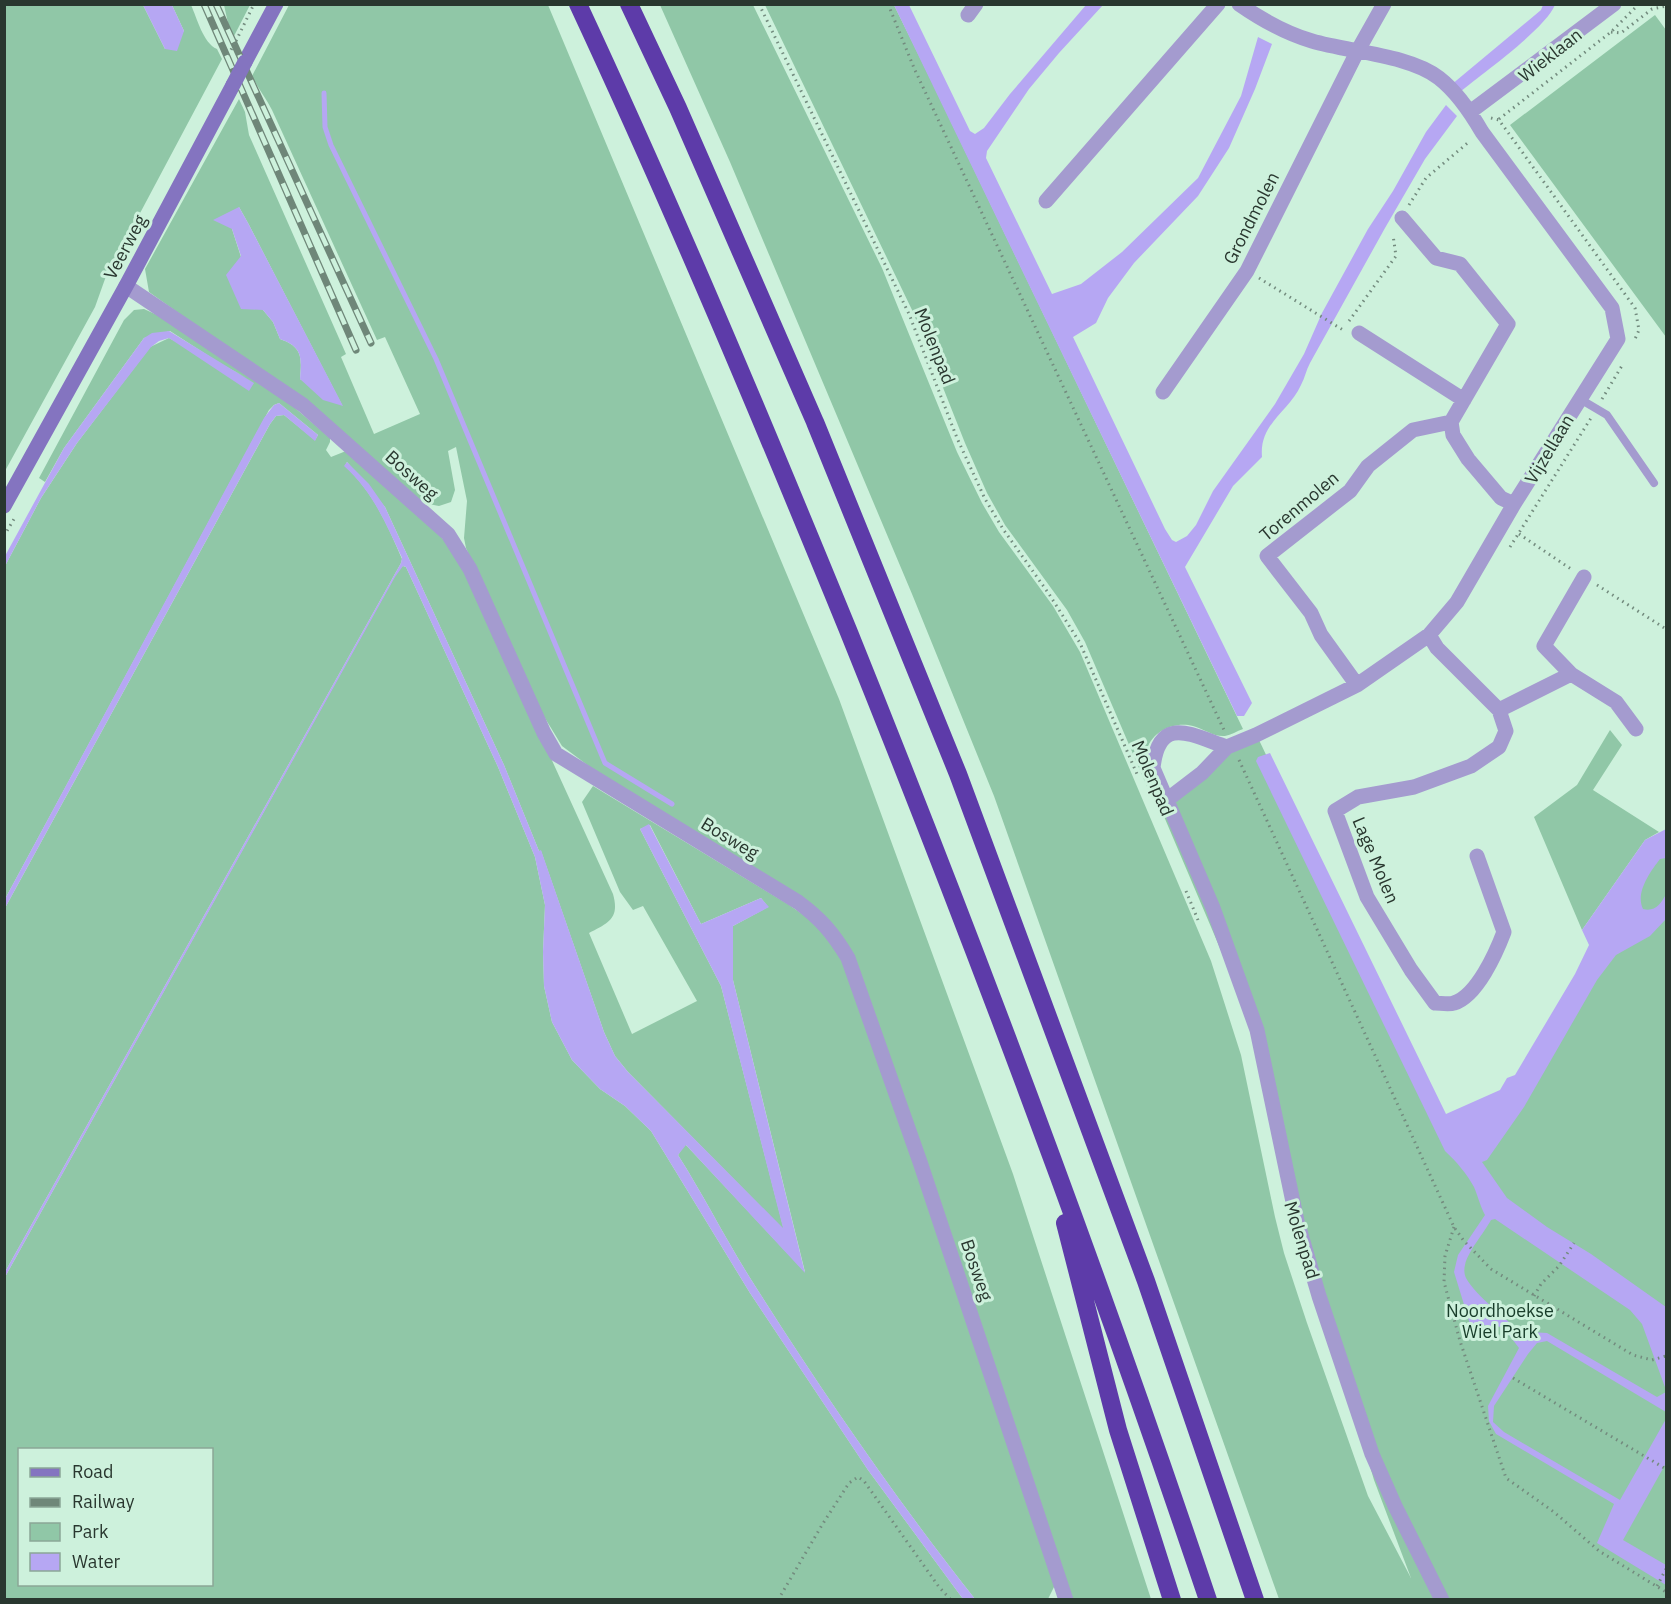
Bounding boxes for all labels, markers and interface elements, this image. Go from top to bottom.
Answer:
street label: Wieklaan [1514,23,1586,87]
street label: Grondmolen [1218,168,1284,268]
street label: Veerweg [98,210,152,283]
street label: Molenpad [909,305,961,387]
street label: Vijzellaan [1519,410,1579,488]
street label: Bosweg [381,445,444,505]
street label: Torenmolen [1255,466,1343,546]
street label: Molenpad [1127,737,1179,819]
street label: Bosweg [697,812,764,864]
street label: Lage Molen [1347,813,1405,907]
street label: Molenpad [1279,1198,1325,1282]
street label: Bosweg [956,1236,998,1304]
park label: Noordhoekse Wiel Park [1446,1299,1554,1343]
legend [18,1448,213,1586]
text: Road [72,1460,113,1483]
text: Railway [72,1490,134,1513]
text: Park [72,1520,109,1543]
text: Water [72,1550,121,1573]

